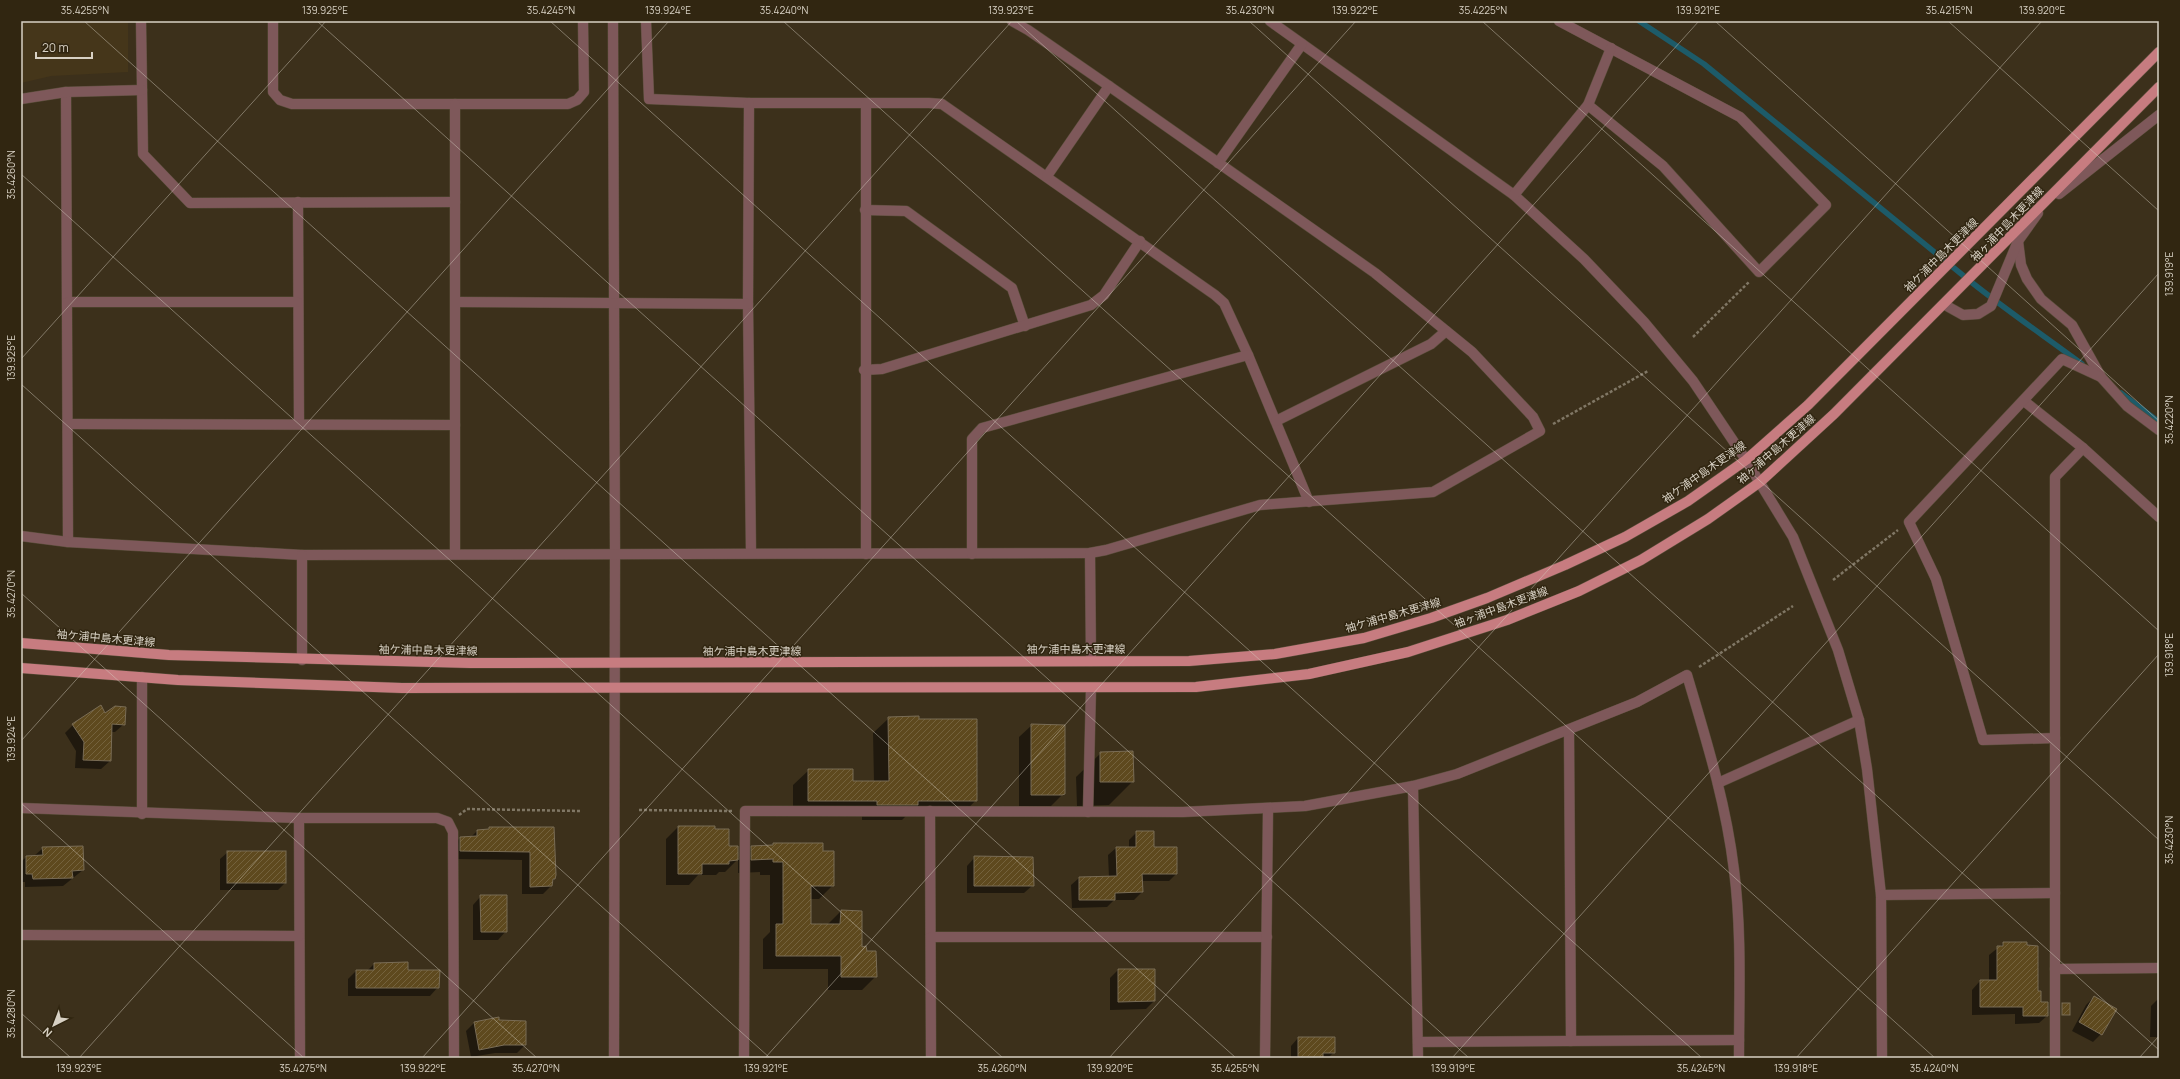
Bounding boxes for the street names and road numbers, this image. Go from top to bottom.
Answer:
street label: 袖ヶ浦中島木更津線 [1967,183,2046,264]
street label: 袖ケ浦中島木更津線 [1900,214,1981,295]
street label: 袖ヶ浦中島木更津線 [1733,410,1818,487]
street label: 袖ケ浦中島木更津線 [1659,437,1749,506]
street label: 袖ヶ浦中島木更津線 [1452,583,1550,631]
street label: 袖ケ浦中島木更津線 [1343,594,1443,635]
street label: 袖ケ浦中島木更津線 [56,626,156,649]
street label: 袖ケ浦中島木更津線 [378,641,478,658]
street label: 袖ケ浦中島木更津線 [1027,641,1126,656]
street label: 袖ケ浦中島木更津線 [703,643,802,658]

